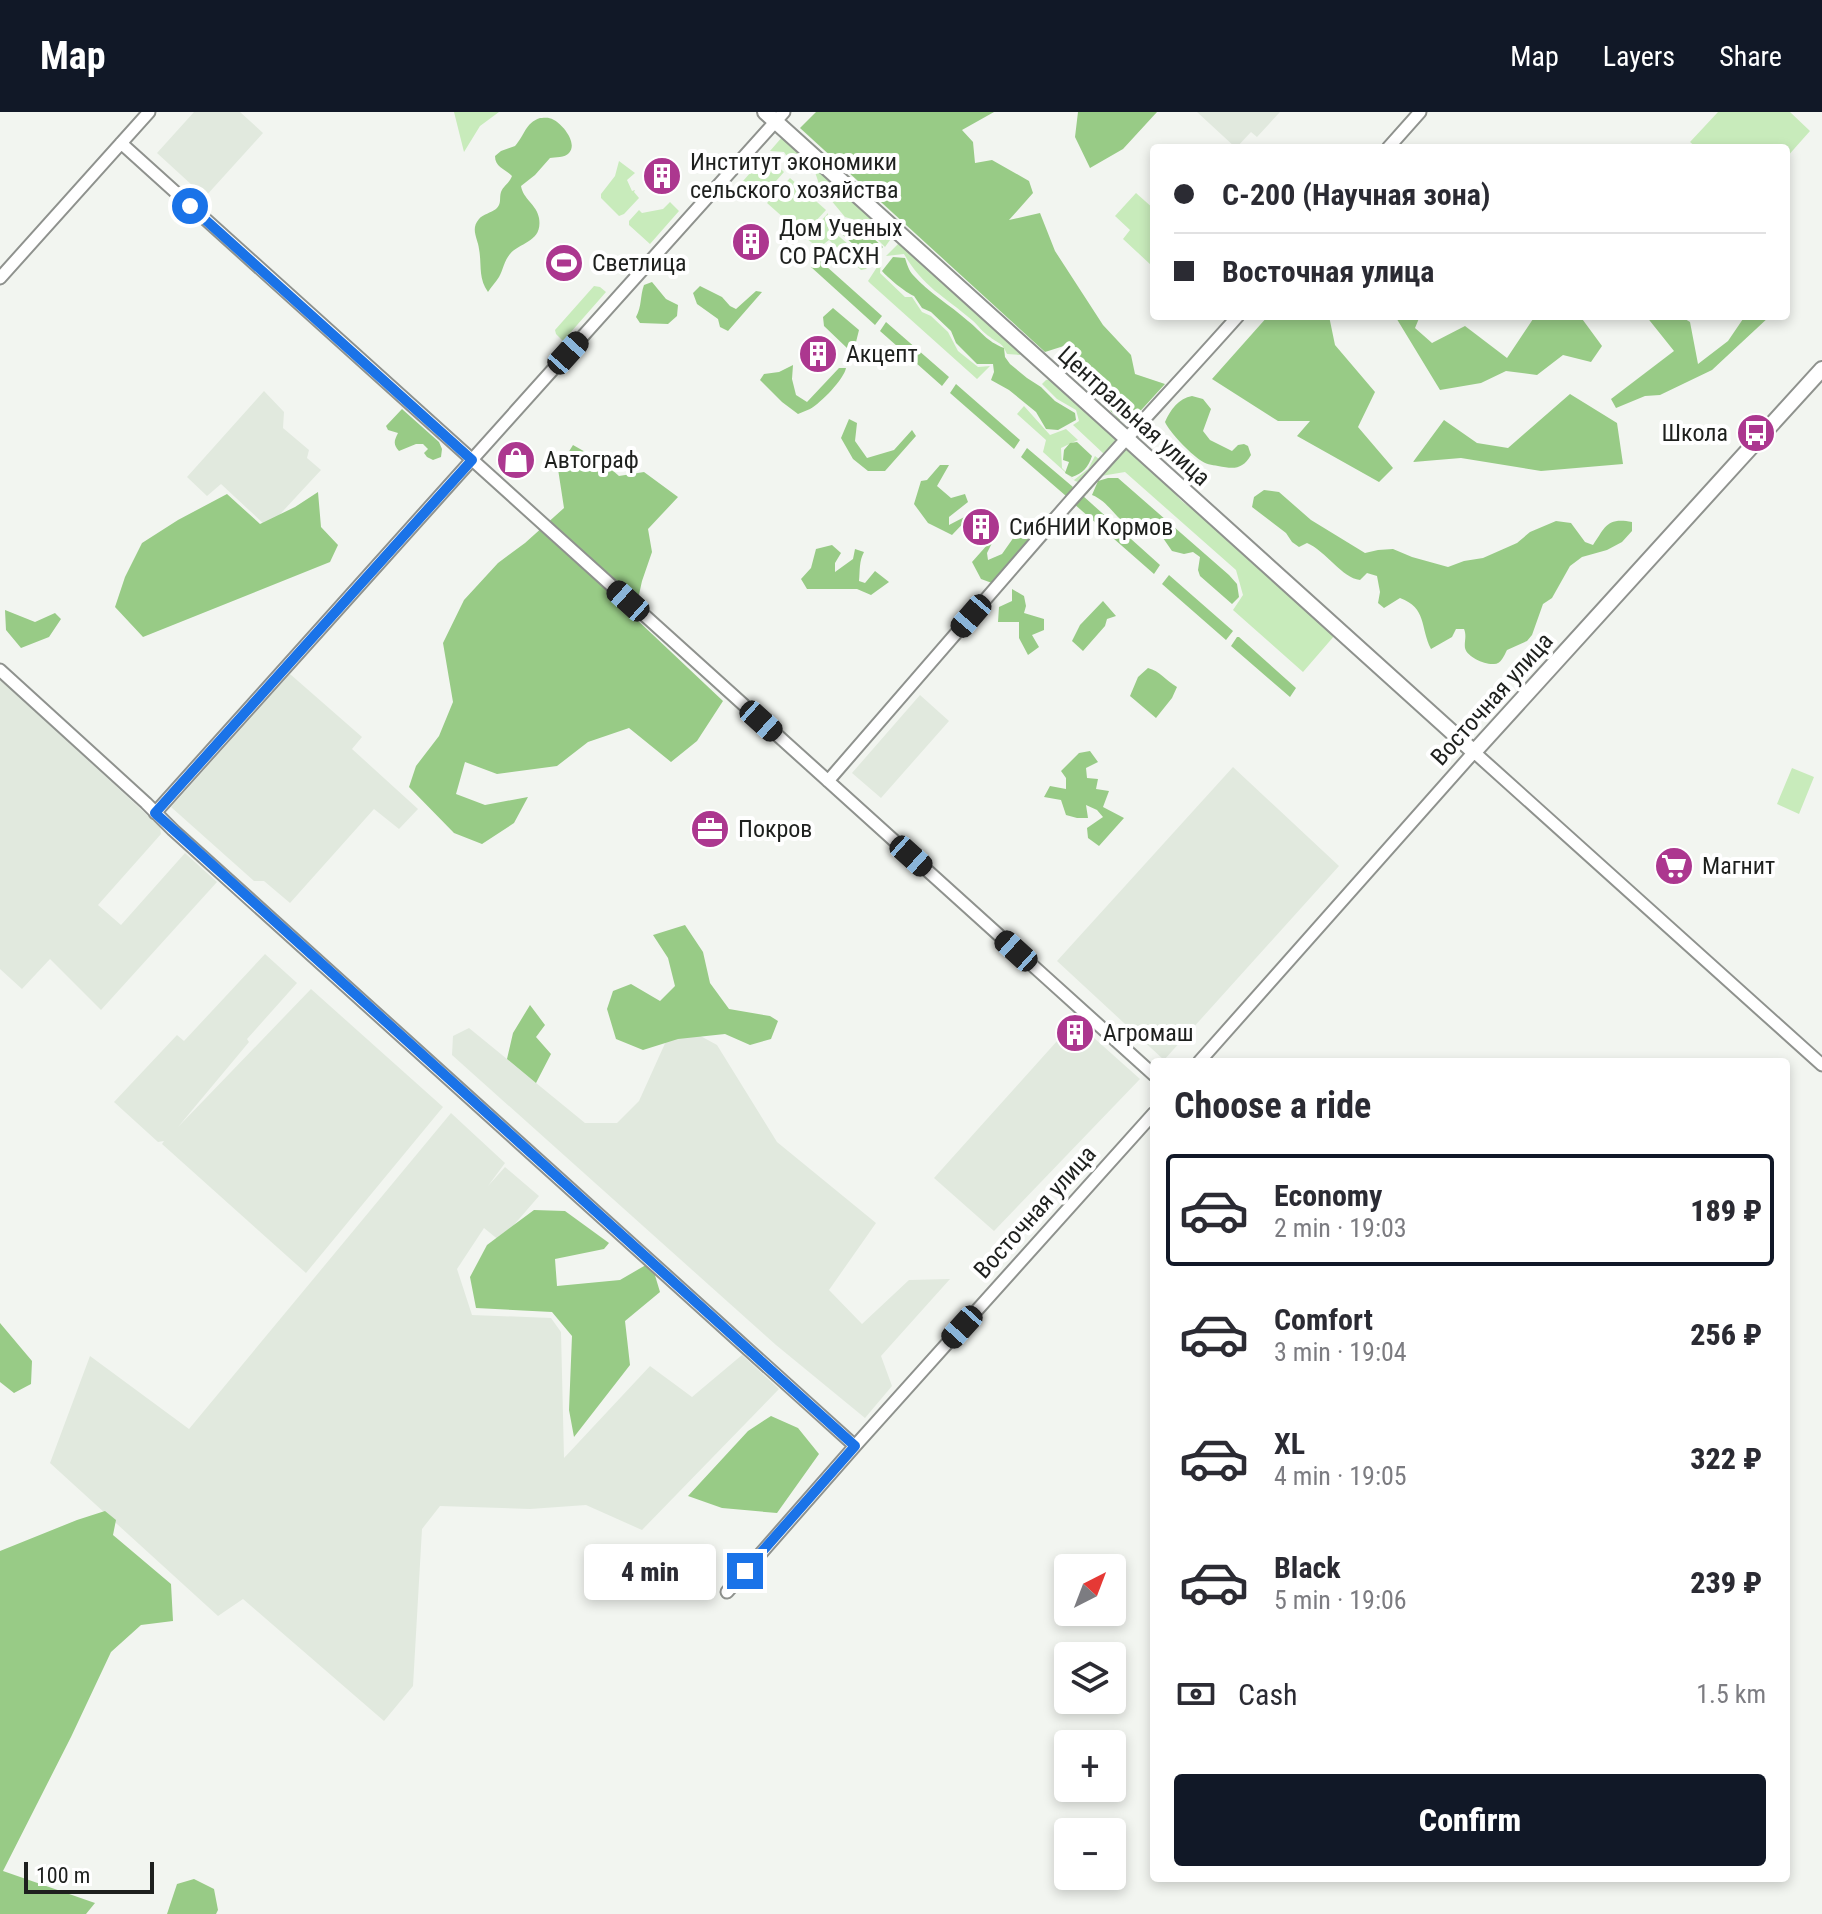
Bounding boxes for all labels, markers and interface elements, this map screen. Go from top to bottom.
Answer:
text: Map [40,34,106,78]
text: Map [1510,40,1559,73]
text: Layers [1603,40,1675,73]
text: Share [1719,40,1782,73]
place label: Институт экономики сельского хозяйства [690,148,898,204]
building icon: Институт экономики сельского хозяйства [641,155,683,197]
text: С-200 (Научная зона) [1222,177,1491,212]
route start [172,188,208,224]
place label: Дом Ученых СО РАСХН [779,214,903,270]
building icon: Дом Ученых СО РАСХН [730,221,772,263]
sports icon: Светлица [543,242,585,284]
place label: Светлица [592,249,687,277]
text: Восточная улица [1222,254,1434,289]
car [543,327,593,379]
building icon: Акцепт [797,333,839,375]
place label: Акцепт [846,340,918,368]
street label: Центральная улица [1052,340,1216,492]
bus stop icon: Школа [1735,412,1777,454]
place label: Школа [1662,419,1728,447]
shop icon: Автограф [495,439,537,481]
place label: Автограф [544,446,639,474]
building icon: СибНИИ Кормов [960,506,1002,548]
place label: СибНИИ Кормов [1009,513,1173,541]
car [602,576,654,626]
car [946,590,996,642]
street label: Восточная улица [1425,627,1559,771]
car [735,696,787,746]
office icon: Покров [689,808,731,850]
place label: Покров [738,815,812,843]
car [885,831,937,881]
supermarket icon: Магнит [1653,845,1695,887]
place label: Магнит [1702,852,1775,880]
car [990,926,1042,976]
building icon: Агромаш [1054,1012,1096,1054]
place label: Агромаш [1103,1019,1194,1047]
text: Choose a ride [1174,1085,1371,1127]
street label: Восточная улица [968,1140,1102,1284]
icon: car [1178,1174,1250,1246]
text: Economy [1274,1178,1382,1213]
text: 189 ₽ [1690,1193,1762,1228]
text: 2 min · 19:03 [1274,1213,1407,1243]
icon: car [1178,1298,1250,1370]
car [937,1301,987,1353]
text: Comfort [1274,1302,1373,1337]
text: 256 ₽ [1690,1317,1762,1352]
text: 3 min · 19:04 [1274,1337,1407,1367]
icon: car [1178,1422,1250,1494]
text: XL [1274,1426,1305,1461]
text: 322 ₽ [1690,1441,1762,1476]
text: 4 min · 19:05 [1274,1461,1407,1491]
callout: 4 min [585,1543,717,1599]
icon: car [1178,1546,1250,1618]
text: Black [1274,1550,1341,1585]
route end [727,1553,763,1589]
north arrow [1054,1554,1126,1626]
map controls [1054,1554,1126,1890]
text: 4 min [621,1557,679,1587]
text: 239 ₽ [1690,1565,1762,1600]
text: 5 min · 19:06 [1274,1585,1407,1615]
button: layers [1054,1642,1126,1714]
icon: cash [1174,1672,1218,1716]
text: Cash [1238,1677,1298,1712]
text: 1.5 km [1696,1679,1766,1709]
button: + [1054,1730,1126,1802]
button: Confirm [1174,1774,1766,1866]
button: − [1054,1818,1126,1890]
scale bar [24,1858,154,1894]
text: 100 m [36,1863,90,1888]

